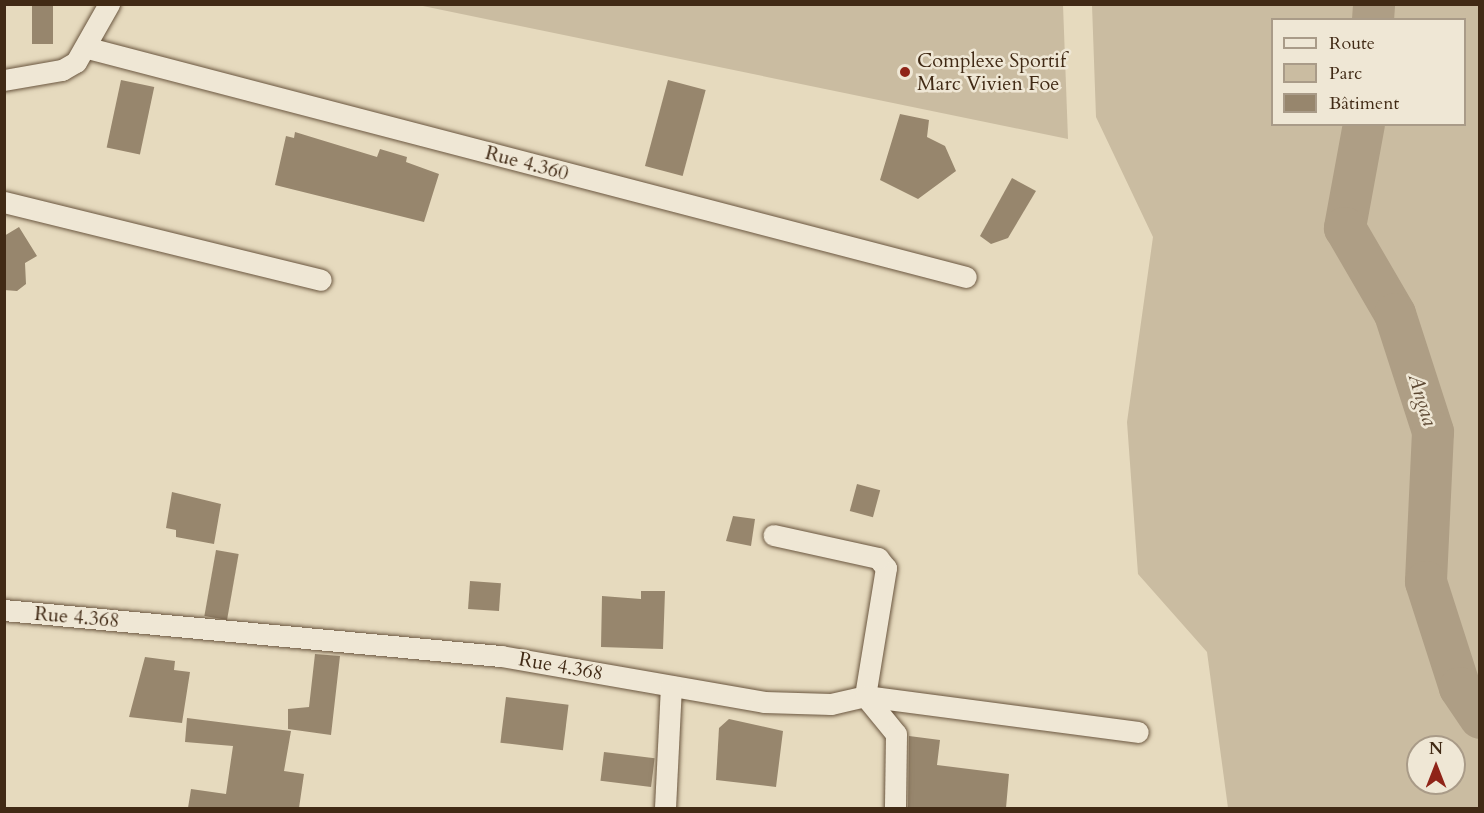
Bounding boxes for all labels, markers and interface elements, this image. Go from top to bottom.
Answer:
legend [1271,18,1466,126]
text: Route [1329,31,1375,56]
place label: Complexe Sportif Marc Vivien Foe [917,48,1066,95]
text: Parc [1329,61,1362,86]
marker: Complexe Sportif Marc Vivien Foe [898,65,912,79]
text: Bâtiment [1329,91,1399,116]
street label: Rue 4.360 [483,140,571,186]
water label: Angaa [1402,371,1442,429]
street label: Rue 4.368 [33,601,121,633]
street label: Rue 4.368 [517,647,605,685]
north arrow [1406,735,1466,795]
text: N [1429,738,1443,760]

